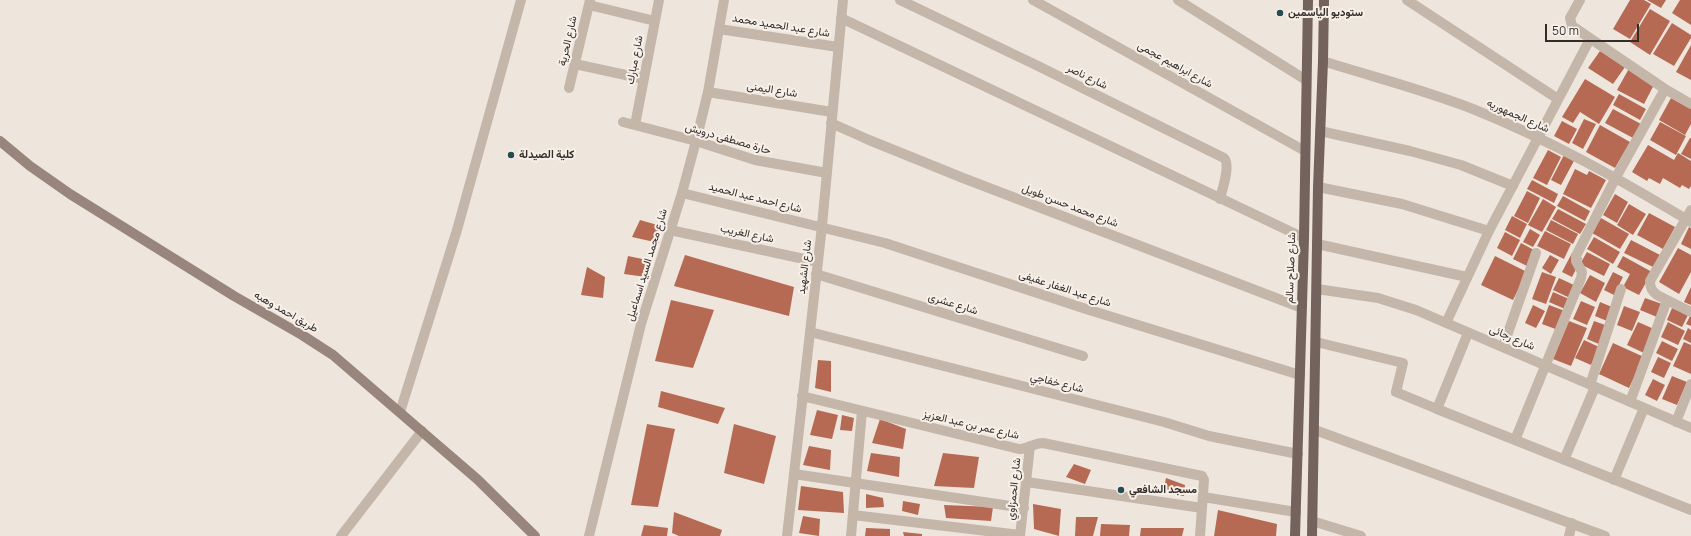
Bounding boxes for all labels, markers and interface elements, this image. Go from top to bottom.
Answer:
place label: ستوديو الياسمين [1288,6,1363,20]
marker: ستوديو الياسمين [1275,8,1285,18]
street label: شارع عبد الحميد محمد [731,12,831,40]
street label: شارع الحرية [556,15,580,67]
scale bar [1547,16,1641,42]
text: 50 m [1552,22,1579,39]
street label: شارع مبارك [624,34,646,86]
street label: شارع ابراهيم عجمى [1135,39,1215,91]
street label: شارع ناصر [1064,61,1110,93]
street label: شارع اليمنى [746,79,798,101]
street label: شارع الجمهوريه [1485,96,1551,136]
street label: حارة مصطفى درويش [683,120,773,158]
place label: كلية الصيدلة [519,148,574,162]
marker: كلية الصيدلة [506,150,516,160]
street label: شارع احمد عبد الحميد [707,180,803,216]
street label: شارع محمد حسن طويل [1020,182,1120,230]
street label: شارع محمد السيد اسماعيل [624,207,670,323]
street label: شارع الغريب [719,222,775,246]
street label: شارع صلاح سالم [1283,232,1299,304]
street label: شارع الشهيد [795,239,815,295]
street label: شارع عبد الغفار عفيفى [1017,268,1113,310]
street label: طريق احمد وهبه [252,288,320,336]
street label: شارع عشرى [927,290,979,318]
street label: شارع رجائى [1487,323,1537,353]
street label: شارع خفاجي [1029,370,1085,396]
street label: شارع عمر بن عبد العزيز [922,408,1020,442]
street label: شارع الحمزاوي [1004,457,1024,521]
place label: مسجد الشافعي [1129,483,1197,497]
marker: مسجد الشافعي [1116,485,1126,495]

